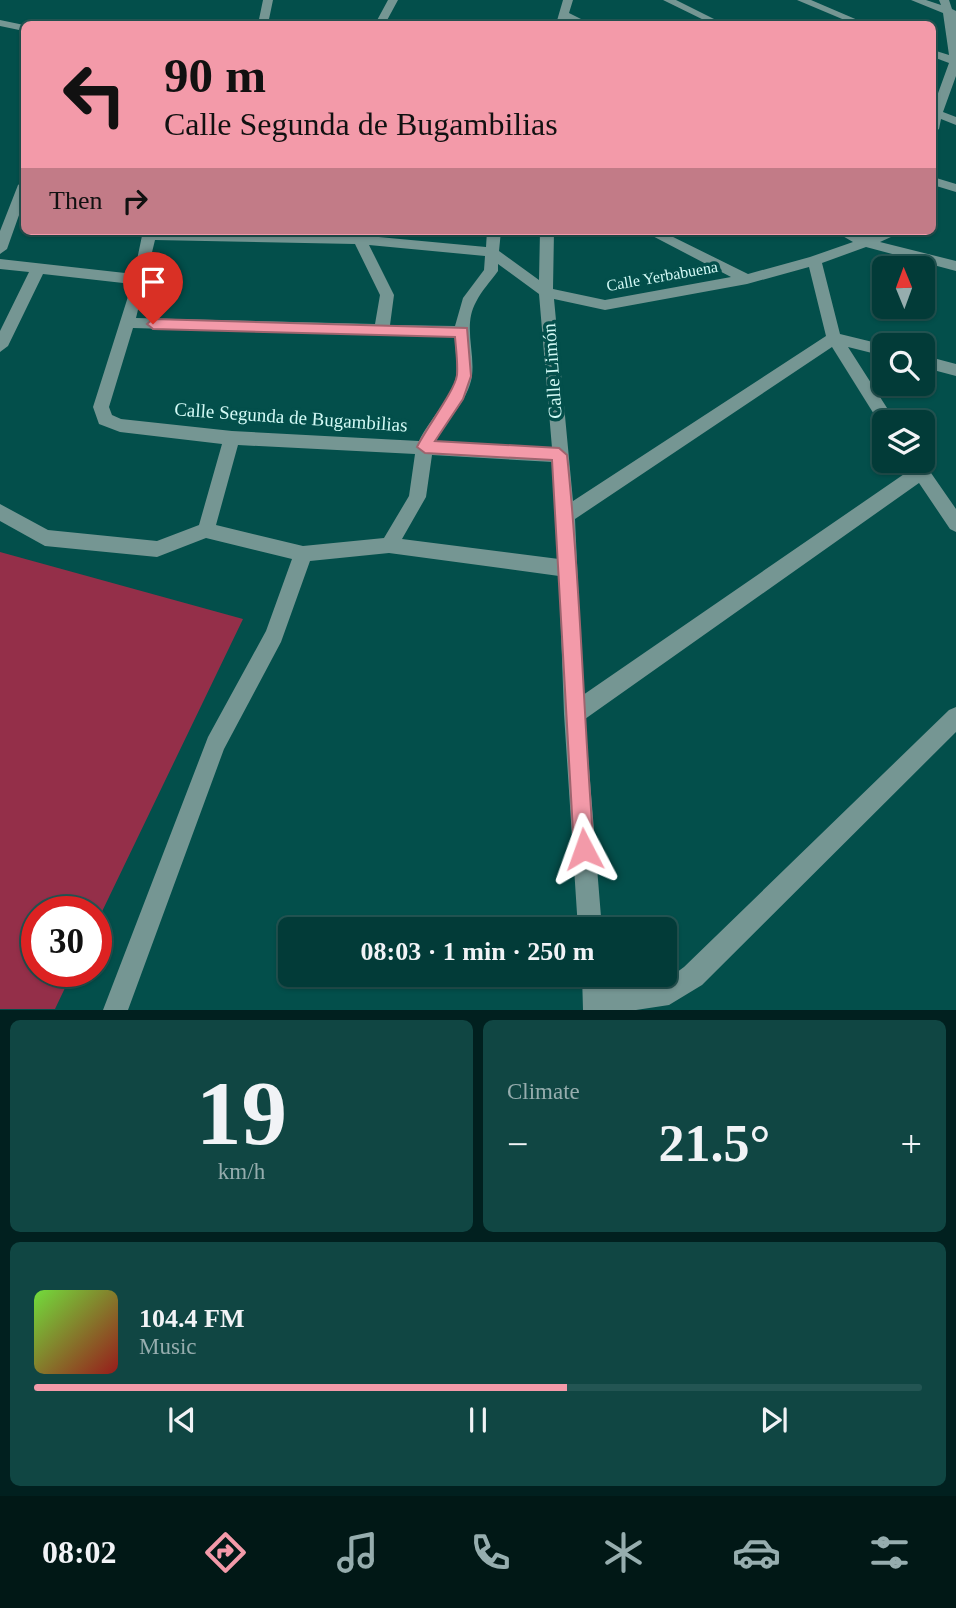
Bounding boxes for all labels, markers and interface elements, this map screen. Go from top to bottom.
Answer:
text: 90 m [164,48,266,103]
icon: left [49,49,140,140]
text: Calle Segunda de Bugambilias [164,106,558,142]
icon: right [116,182,154,220]
text: Then [49,186,102,215]
pin [123,252,183,324]
north arrow [872,256,934,318]
map controls [872,256,935,473]
street label: Calle Yerbabuena [605,258,719,294]
icon: arrive [134,263,172,301]
street label: Calle Limón [538,322,566,419]
button: search [872,333,935,396]
street label: Calle Segunda de Bugambilias [174,398,408,436]
button: layers [872,410,935,473]
position arrow [547,812,621,886]
speed limit sign: 30 [21,896,112,987]
text: 08:03 · 1 min · 250 m [361,937,595,966]
text: 19 [196,1063,287,1164]
text: Climate [507,1079,580,1104]
text: 21.5° [659,1115,770,1172]
text: − [507,1123,528,1165]
text: + [901,1123,922,1165]
text: km/h [218,1159,265,1184]
text: 104.4 FM [139,1304,244,1333]
text: Music [139,1334,197,1359]
icon: previous [163,1401,201,1439]
icon: pause [459,1401,497,1439]
icon: next [755,1401,793,1439]
icon: directions [201,1528,250,1577]
icon: music [333,1528,382,1577]
icon: phone [466,1528,515,1577]
icon: climate [599,1528,648,1577]
icon: car [732,1528,781,1577]
icon: filters [865,1528,914,1577]
text: 08:02 [42,1534,117,1570]

